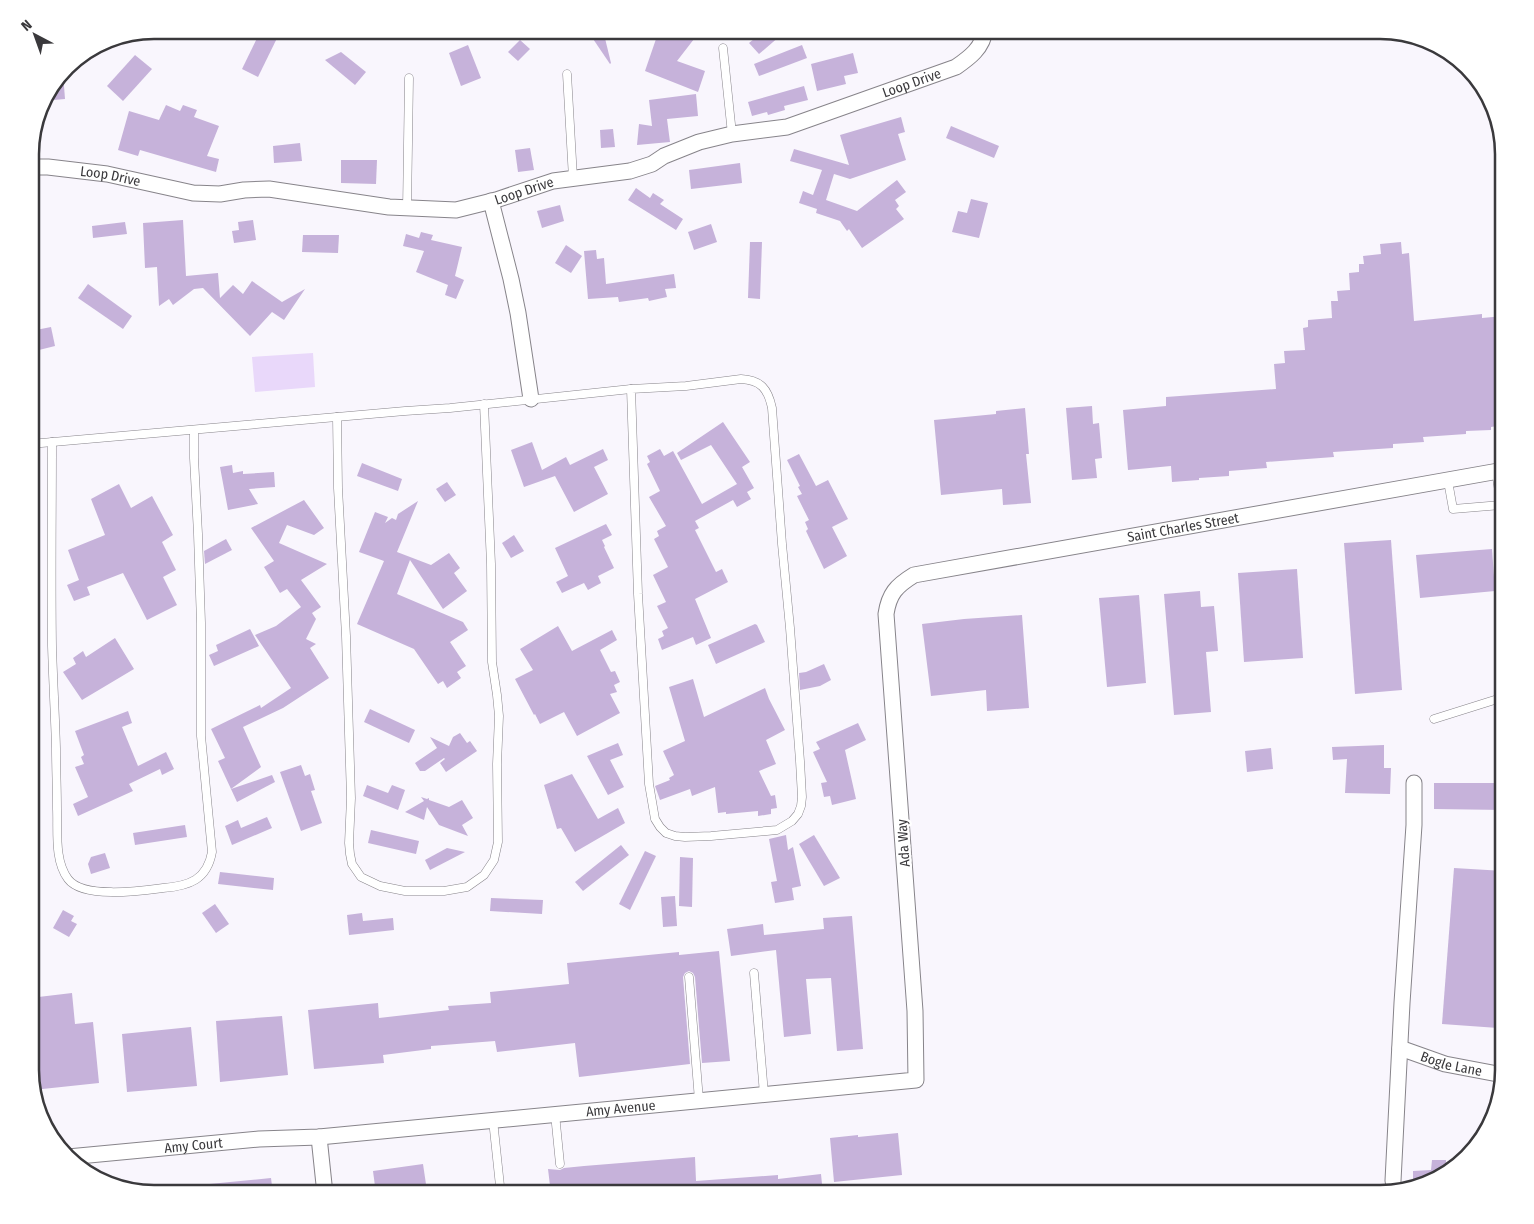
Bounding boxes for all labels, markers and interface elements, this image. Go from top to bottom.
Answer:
north arrow [10,10,60,60]
text: N [18,16,36,35]
street label: Loop Drive [880,65,943,101]
street label: Loop Drive [79,163,142,190]
street label: Loop Drive [492,173,556,209]
street label: Saint Charles Street [1126,509,1241,546]
street label: Ada Way [893,818,914,867]
street label: Bogle Lane [1418,1048,1484,1080]
street label: Amy Avenue [585,1097,656,1120]
street label: Amy Court [164,1134,224,1157]

